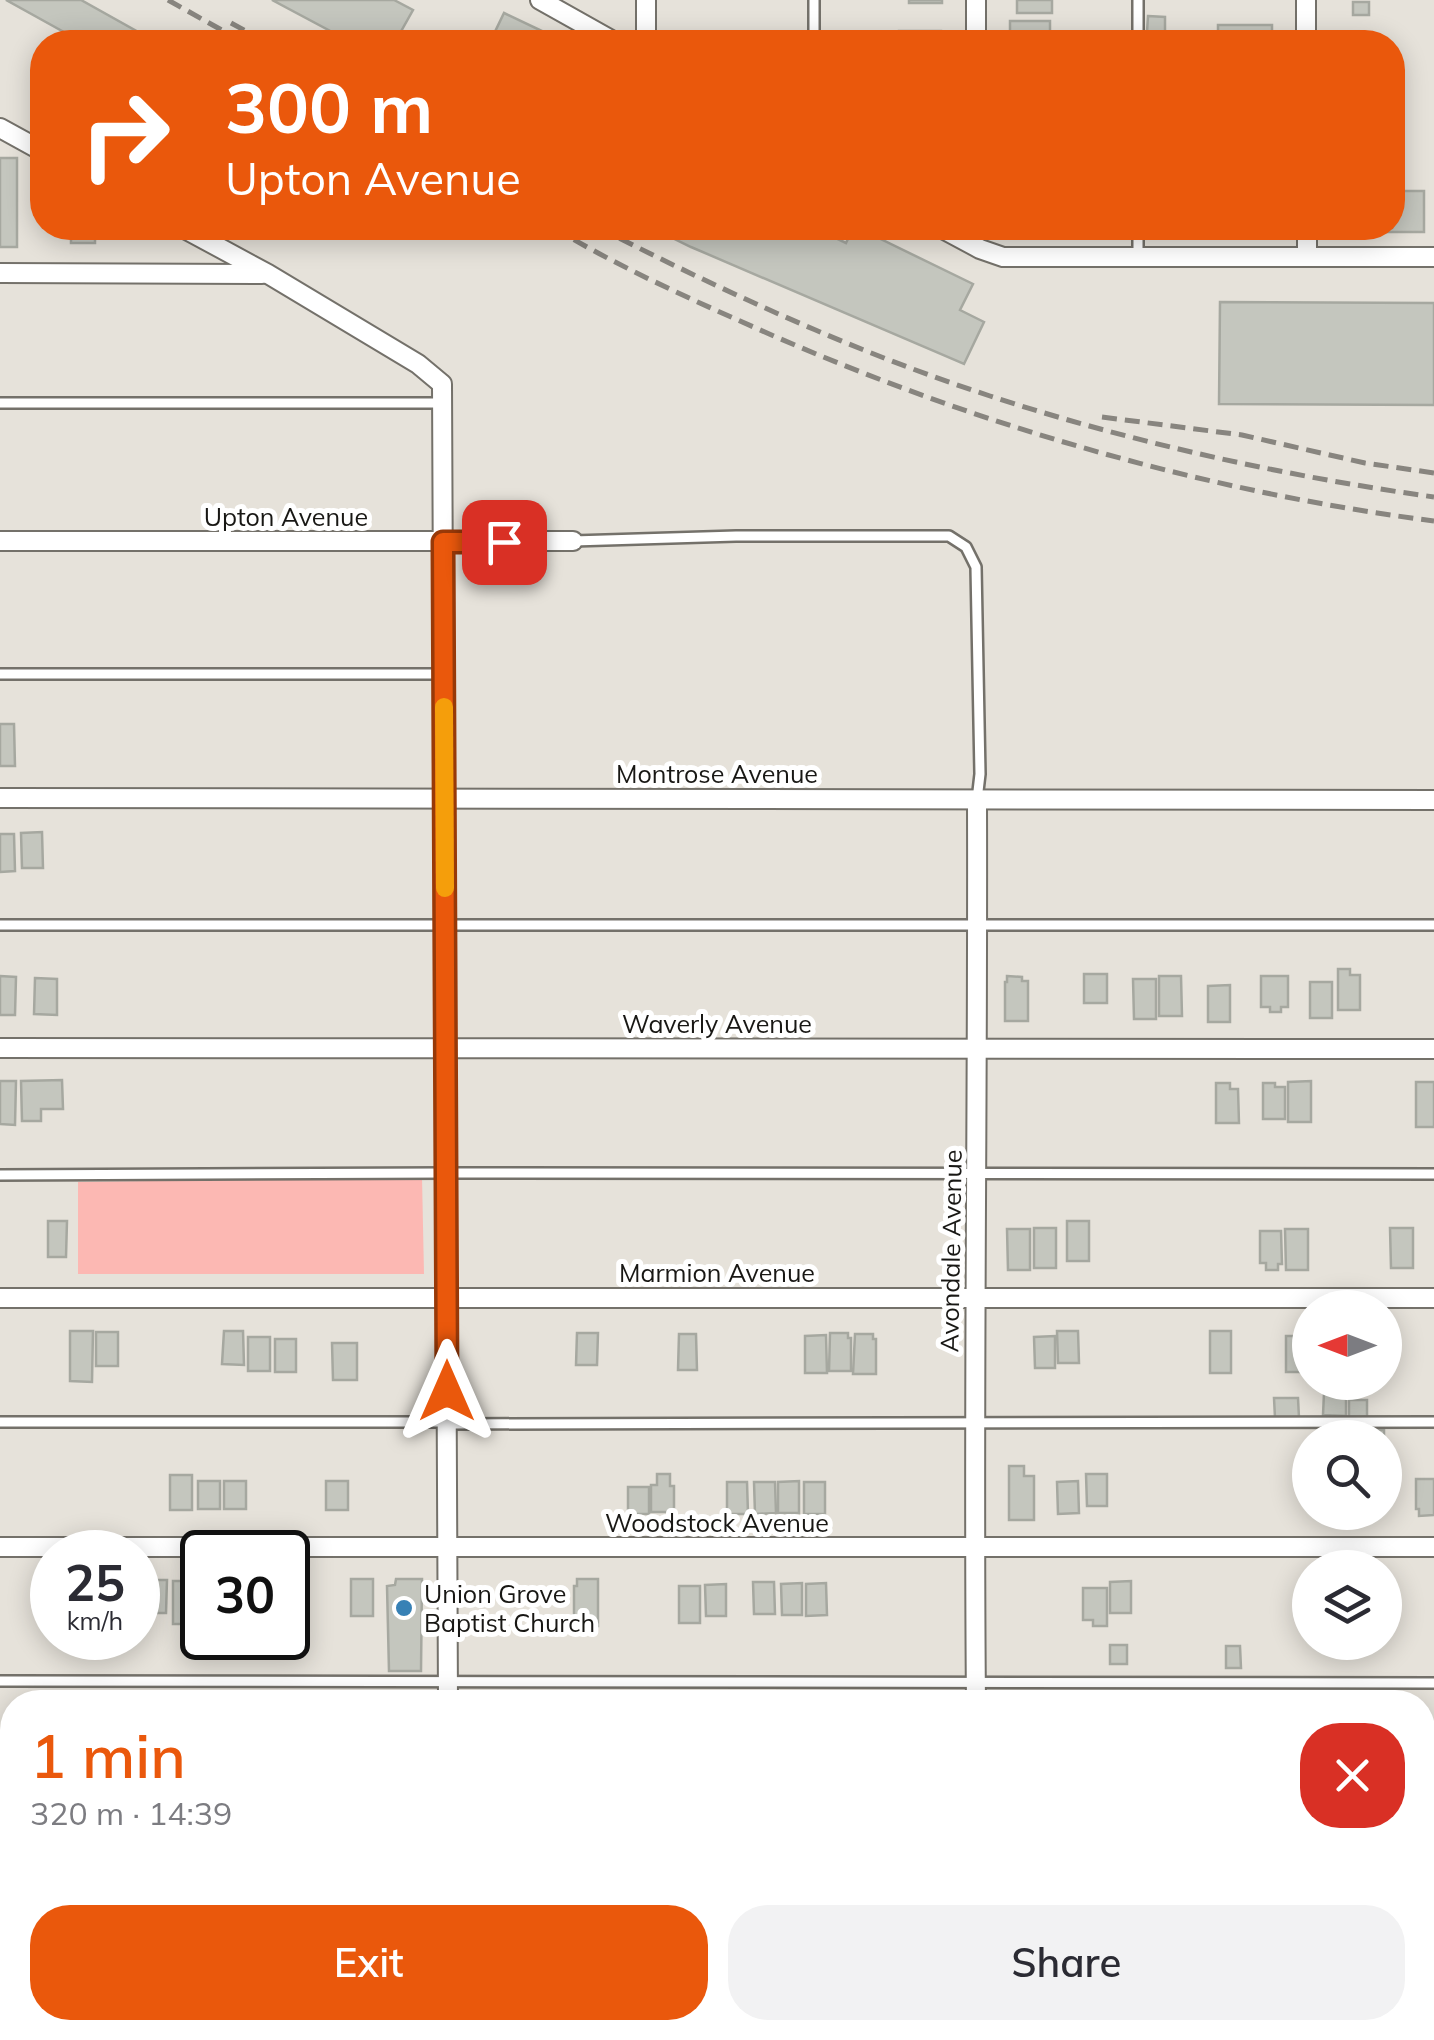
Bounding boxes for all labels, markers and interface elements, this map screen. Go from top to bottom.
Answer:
text: 300 m [225,63,433,151]
icon: right [60,70,190,200]
text: Upton Avenue [225,150,521,206]
pin [462,500,547,585]
street label: Upton Avenue [204,501,368,532]
icon: arrive [477,515,532,570]
street label: Montrose Avenue [616,758,818,789]
street label: Waverly Avenue [622,1008,812,1039]
street label: Avondale Avenue [933,1149,968,1353]
street label: Marmion Avenue [619,1257,815,1288]
north arrow [1292,1290,1402,1400]
map controls [1292,1290,1402,1660]
position arrow [395,1339,499,1443]
button: search [1292,1420,1402,1530]
street label: Woodstock Avenue [605,1507,829,1538]
speed limit sign: 30 [180,1530,310,1660]
button: layers [1292,1550,1402,1660]
text: 25 [65,1551,125,1614]
place label: Union Grove Baptist Church [424,1578,595,1638]
marker: Union Grove Baptist Church [393,1597,415,1619]
text: km/h [67,1605,123,1636]
text: 1 min [30,1718,186,1793]
button: close [1300,1723,1405,1828]
text: 320 m · 14:39 [30,1793,232,1833]
button: Exit [30,1905,708,2020]
button: Share [728,1905,1405,2020]

